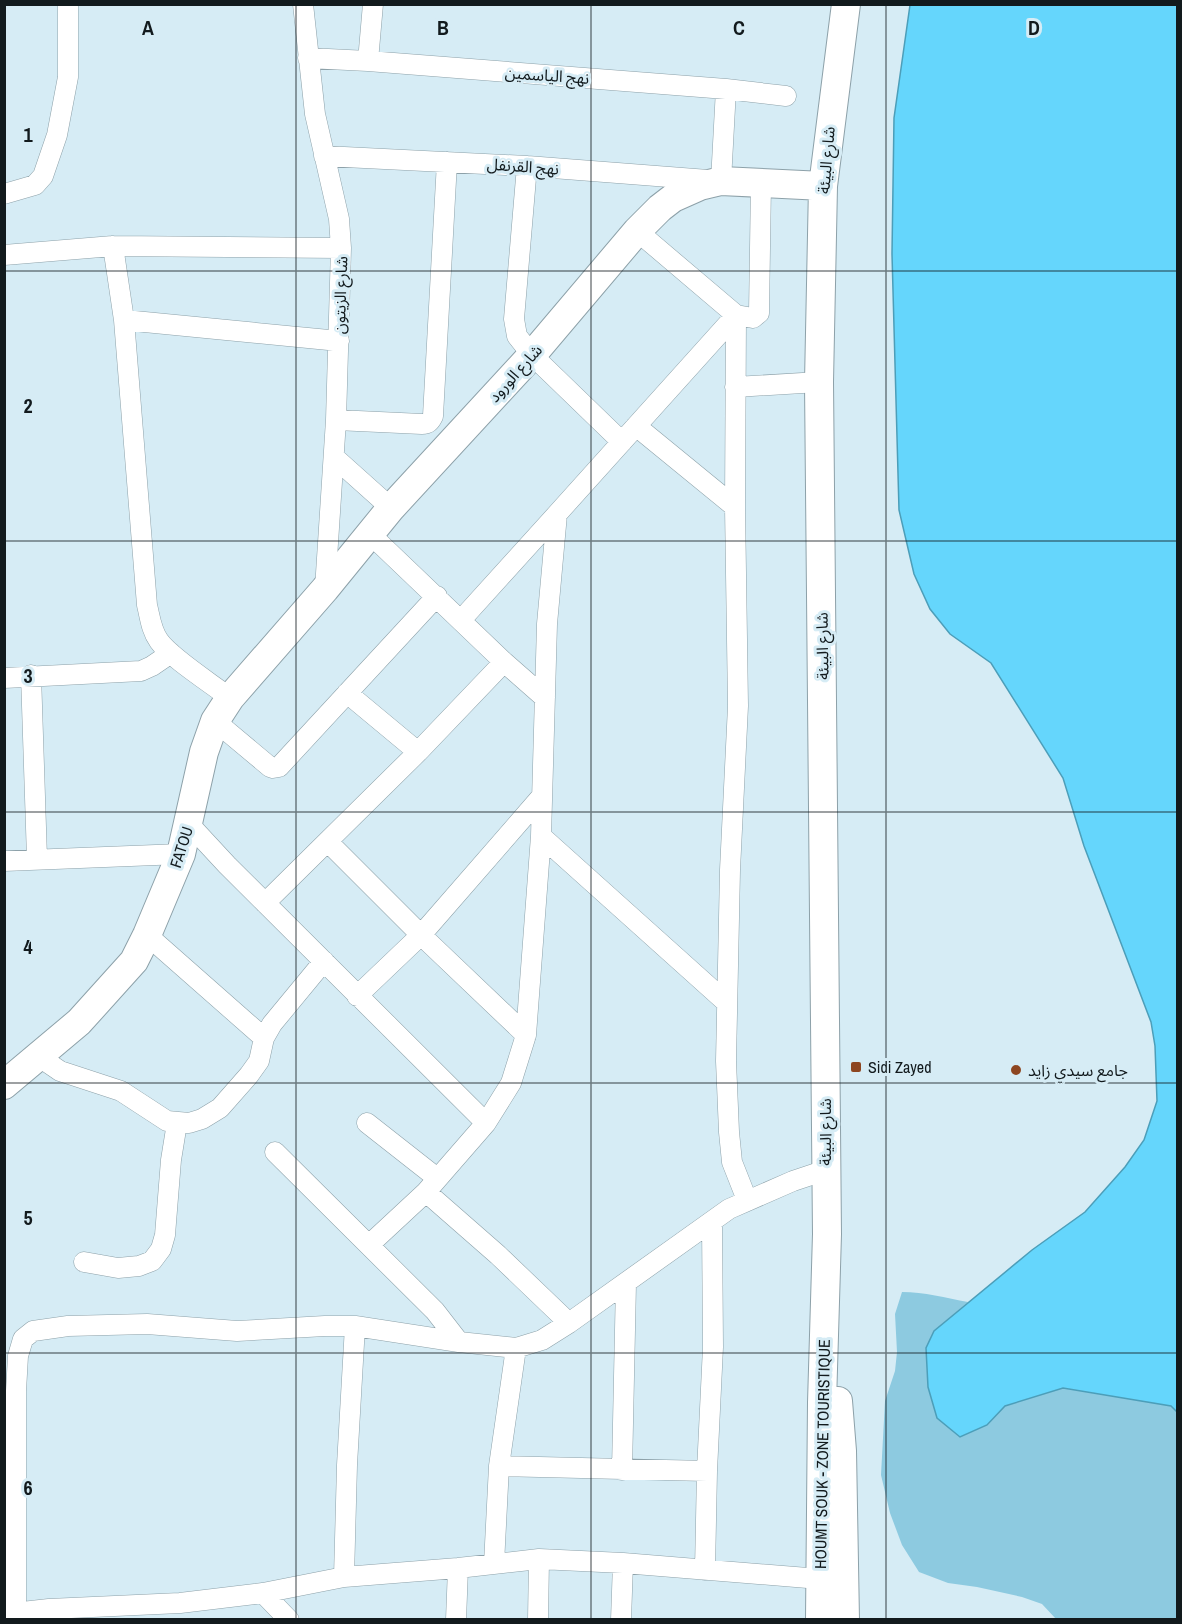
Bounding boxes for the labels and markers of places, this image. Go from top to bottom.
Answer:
place label: Sidi Zayed [868,1056,931,1078]
place label: جامع سيدي زايد [1028,1059,1128,1083]
marker: Sidi Zayed [849,1060,863,1074]
marker: جامع سيدي زايد [1009,1063,1023,1077]

